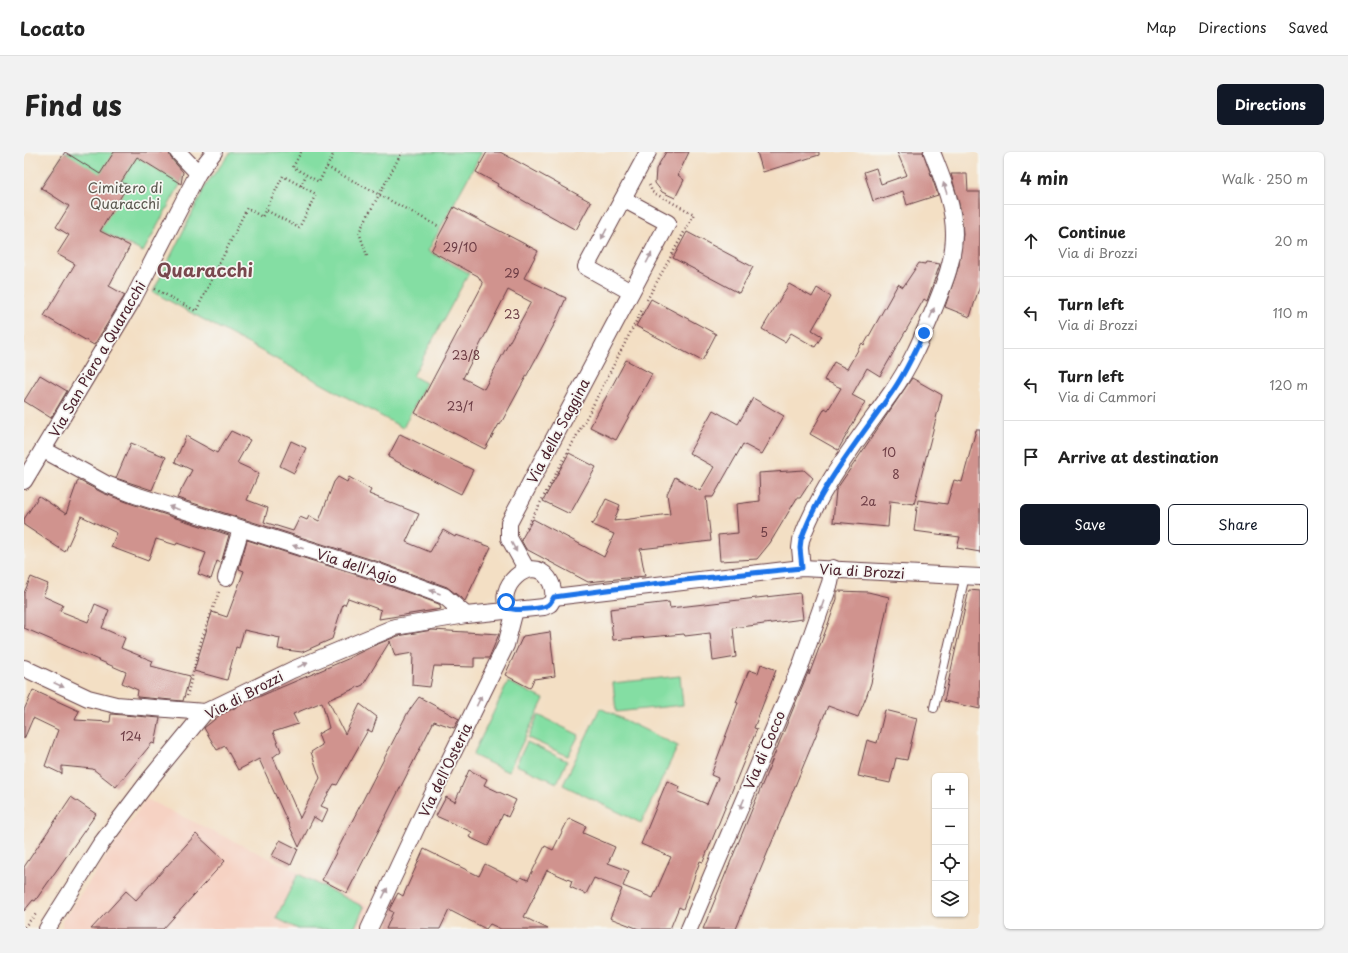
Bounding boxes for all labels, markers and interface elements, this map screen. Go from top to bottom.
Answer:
text: Locato [20,14,85,42]
text: Map [1146,17,1176,38]
text: Directions [1198,17,1266,38]
text: Saved [1288,17,1328,38]
text: Find us [24,83,122,126]
button: Directions [1217,84,1324,125]
text: 4 min [1020,165,1068,191]
text: Walk · 250 m [1222,169,1308,188]
park label: Cimitero di Quaracchi [87,177,163,214]
one-way arrow [942,182,948,194]
text: Continue [1058,220,1126,243]
one-way arrow [601,228,608,239]
icon: ahead [1020,230,1042,252]
text: 20 m [1274,231,1308,250]
house number: 29/10 [443,238,477,256]
text: Via di Brozzi [1058,243,1138,262]
one-way arrow [646,252,653,263]
district label: Quaracchi [157,256,253,283]
house number: 29 [504,264,520,282]
street label: Via San Piero a Quaracchi [43,277,151,441]
text: Turn left [1058,292,1124,315]
icon: left [1020,302,1042,324]
text: 110 m [1273,303,1308,322]
house number: 23 [504,305,520,323]
one-way arrow [929,308,935,319]
text: Via di Brozzi [1058,315,1138,334]
route end [915,324,933,342]
house number: 23/8 [452,346,480,364]
text: Turn left [1058,364,1124,387]
street label: Via della Saggina [521,374,595,487]
icon: left [1020,374,1042,396]
text: 120 m [1269,375,1308,394]
text: Via di Cammori [1058,387,1156,406]
house number: 23/1 [447,397,473,415]
house number: 10 [882,443,896,461]
text: Arrive at destination [1058,445,1219,468]
icon: arrive [1020,446,1042,468]
house number: 8 [892,465,900,483]
house number: 2a [860,492,876,510]
button: Save [1020,504,1160,545]
button: Share [1168,504,1308,545]
one-way arrow [168,505,180,511]
house number: 5 [760,523,768,541]
one-way arrow [510,541,517,553]
street label: Via dell'Agio [314,543,400,589]
one-way arrow [292,544,304,550]
street label: Via di Brozzi [819,558,905,584]
one-way arrow [428,589,440,595]
route start [497,593,515,611]
one-way arrow [819,600,825,612]
one-way arrow [298,661,310,667]
street label: Via di Brozzi [201,666,287,724]
one-way arrow [54,682,65,688]
one-way arrow [476,695,482,707]
street label: Via di Cocco [738,707,790,793]
street label: Via dell'Osteria [413,719,477,821]
house number: 124 [120,727,142,745]
map controls [932,773,968,917]
button: + [932,773,968,809]
one-way arrow [738,798,744,810]
button: − [932,809,968,845]
button: locate [932,845,968,881]
button: layers [932,881,968,917]
one-way arrow [382,888,388,899]

